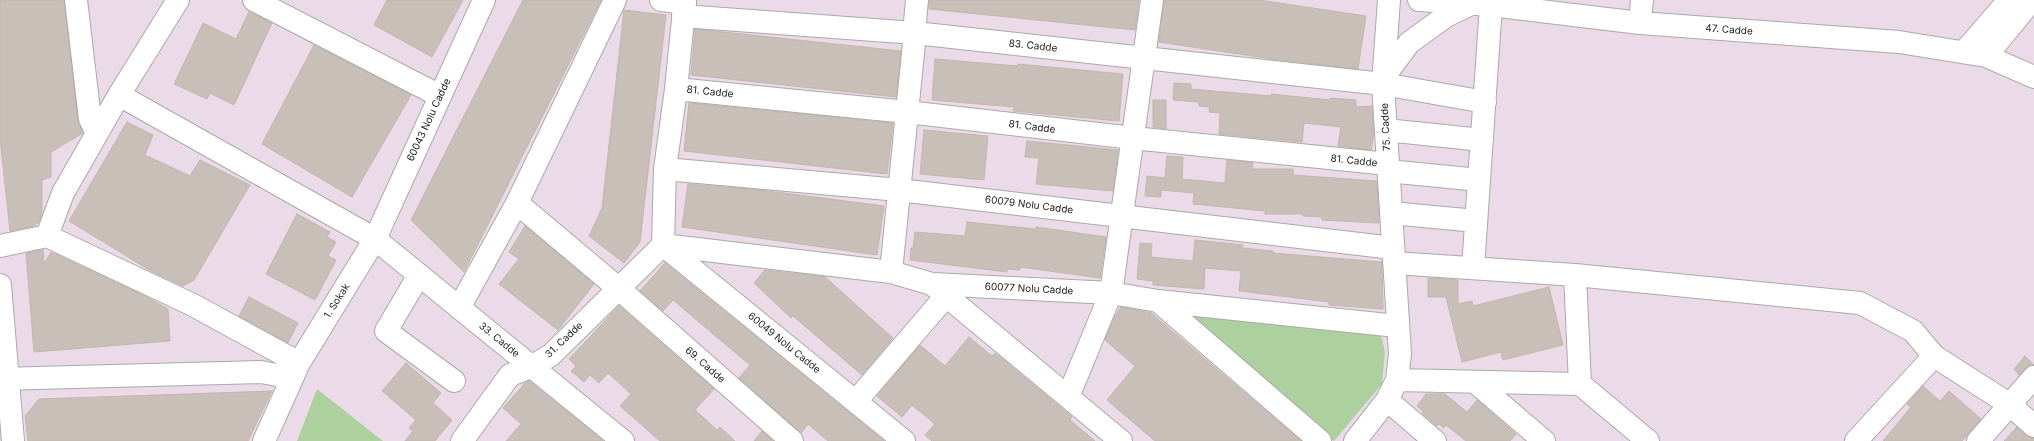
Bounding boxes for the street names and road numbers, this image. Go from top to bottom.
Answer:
street label: 47. Cadde [1705,22,1753,38]
street label: 83. Cadde [1008,37,1058,55]
street label: 60043 Nolu Cadde [405,77,453,163]
street label: 81. Cadde [686,84,734,100]
street label: 75. Cadde [1379,103,1393,151]
street label: 81. Cadde [1008,118,1056,136]
street label: 81. Cadde [1330,153,1378,169]
street label: 60079 Nolu Cadde [984,194,1074,216]
street label: 1. Sokak [322,281,352,321]
street label: 60077 Nolu Cadde [984,281,1074,297]
street label: 60049 Nolu Cadde [745,310,823,376]
street label: 33. Cadde [476,320,522,360]
street label: 31. Cadde [543,320,585,360]
street label: 69. Cadde [683,344,727,386]

